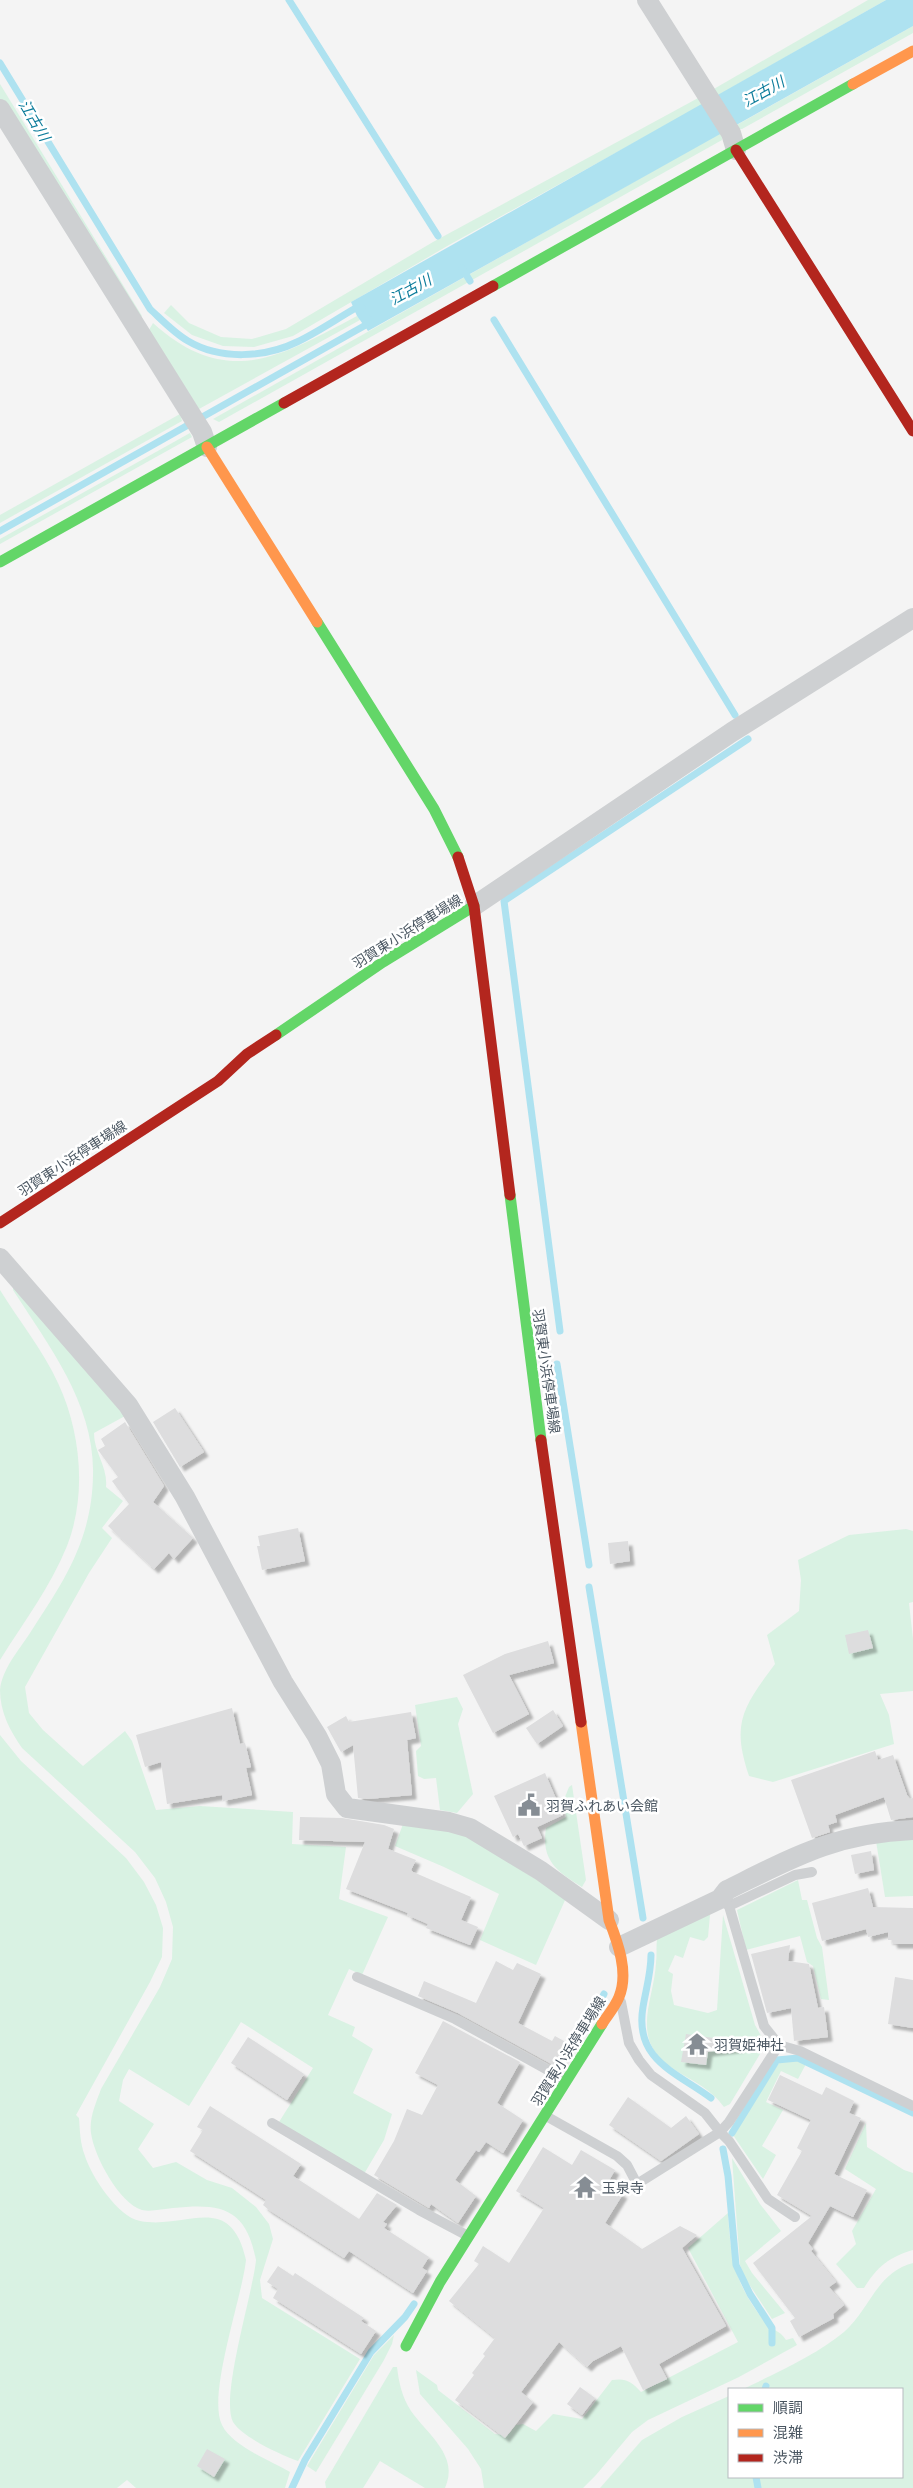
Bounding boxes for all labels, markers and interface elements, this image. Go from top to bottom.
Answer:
water label: 江古川 [738,70,789,111]
water label: 江古川 [15,96,56,146]
water label: 江古川 [385,268,436,309]
street label: 羽賀東小浜停車場線 [349,890,465,972]
street label: 羽賀東小浜停車場線 [14,1116,130,1200]
street label: 羽賀東小浜停車場線 [529,1307,565,1435]
public building icon: 羽賀ふれあい会館 [516,1792,542,1818]
place label: 羽賀ふれあい会館 [546,1796,658,1815]
street label: 羽賀東小浜停車場線 [527,1993,609,2109]
temple icon: 羽賀姫神社 [684,2031,710,2057]
place label: 羽賀姫神社 [714,2035,784,2054]
temple icon: 玉泉寺 [572,2174,598,2200]
place label: 玉泉寺 [602,2178,644,2197]
legend [728,2388,903,2478]
text: 順調 [773,2397,803,2417]
text: 混雑 [773,2422,803,2442]
text: 渋滞 [773,2447,803,2467]

